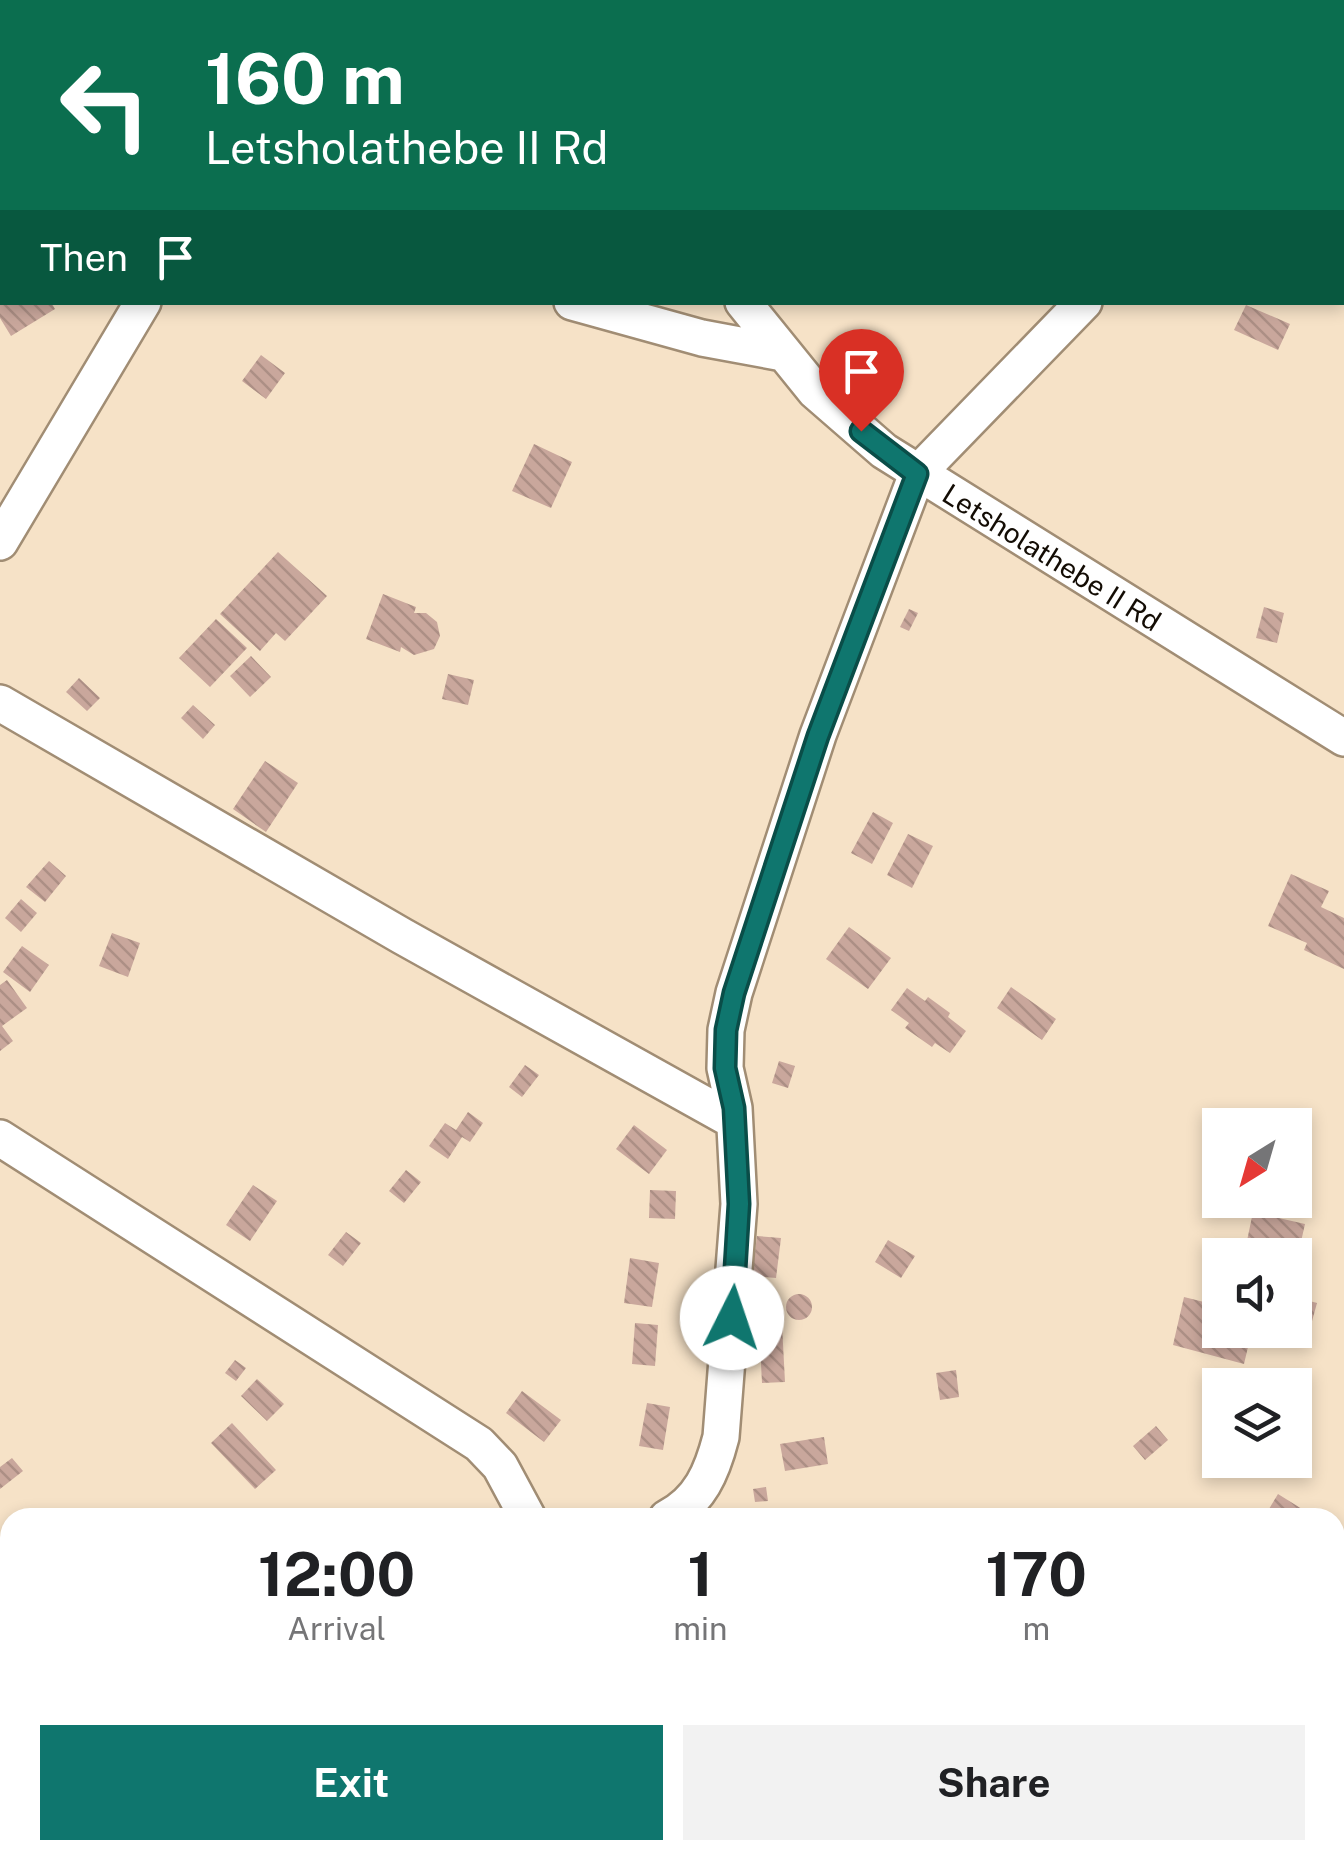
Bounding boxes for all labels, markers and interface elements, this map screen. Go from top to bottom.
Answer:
text: 160 m [205,37,405,120]
icon: left [40,40,170,170]
text: Letsholathebe II Rd [205,121,608,174]
icon: arrive [148,230,203,285]
text: Then [40,235,128,280]
pin [819,329,904,432]
icon: arrive [834,344,889,399]
street label: Letsholathebe II Rd [937,477,1167,637]
north arrow [1202,1108,1312,1218]
map controls [1202,1108,1312,1478]
button: sound [1202,1238,1312,1348]
position arrow [680,1266,784,1370]
button: layers [1202,1368,1312,1478]
text: 12:00 [258,1539,415,1610]
text: 1 [688,1539,713,1610]
text: 170 [986,1539,1087,1610]
text: Arrival [287,1610,386,1647]
text: min [673,1610,728,1647]
text: m [1022,1610,1050,1647]
button: Exit [40,1725,663,1840]
button: Share [683,1725,1305,1840]

